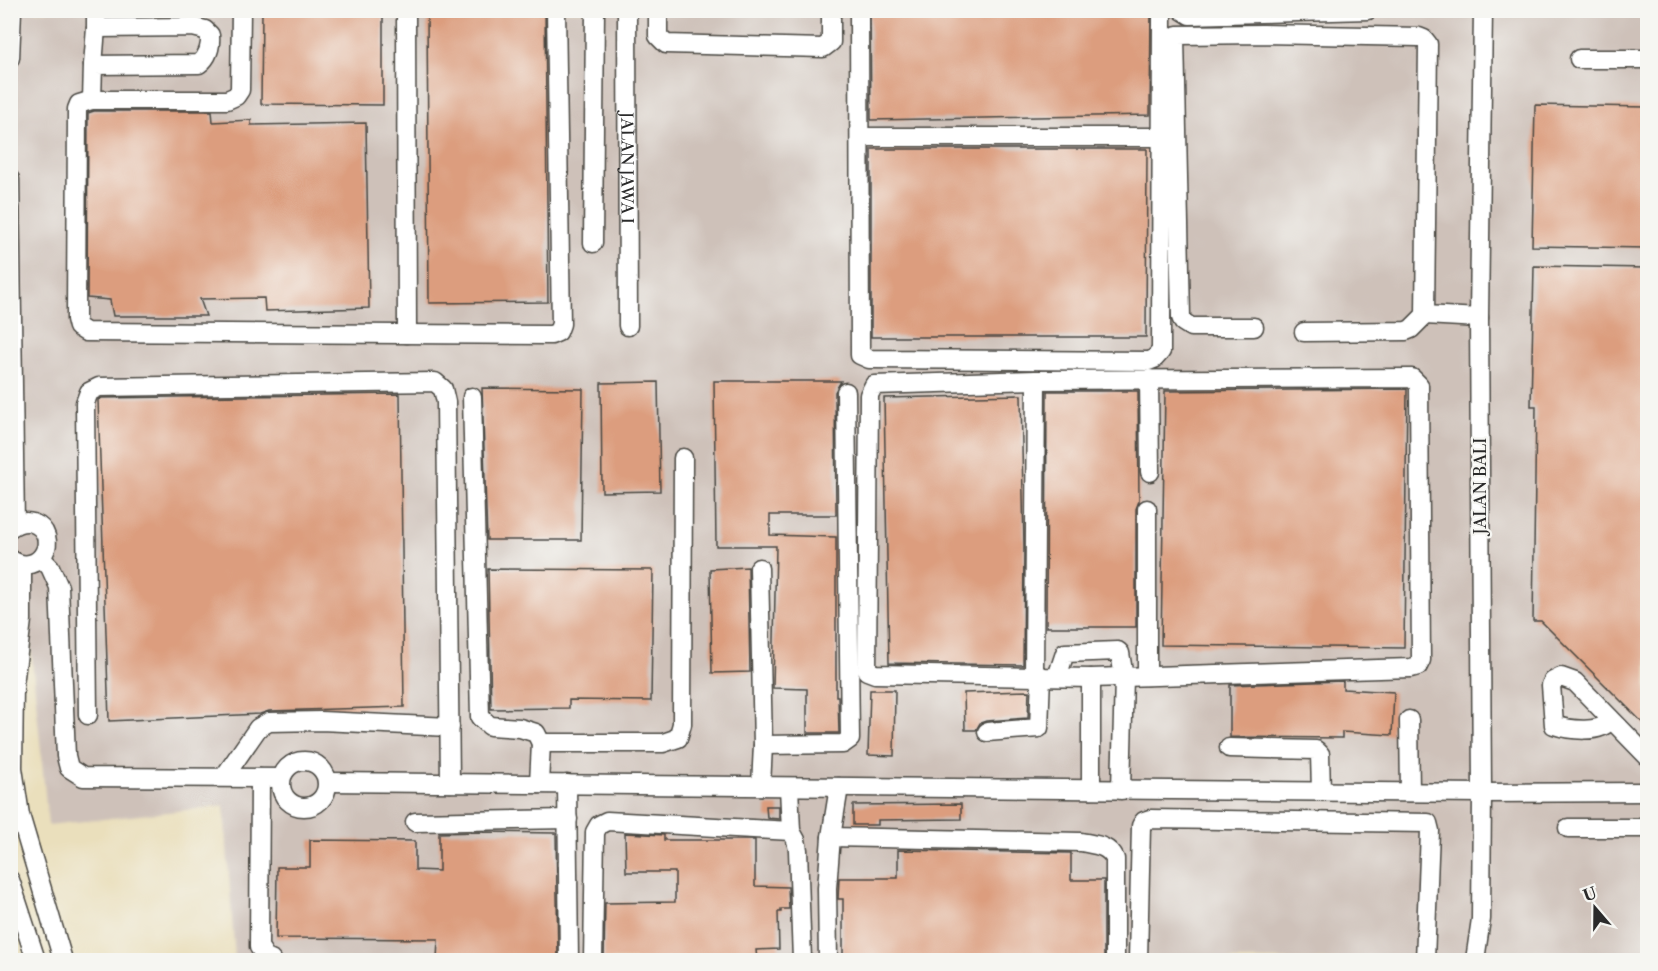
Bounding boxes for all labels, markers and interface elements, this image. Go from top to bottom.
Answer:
street label: JALAN JAWA I [617,109,638,224]
street label: JALAN BALI [1470,438,1490,537]
north arrow [1565,878,1625,938]
text: U [1580,882,1599,906]

